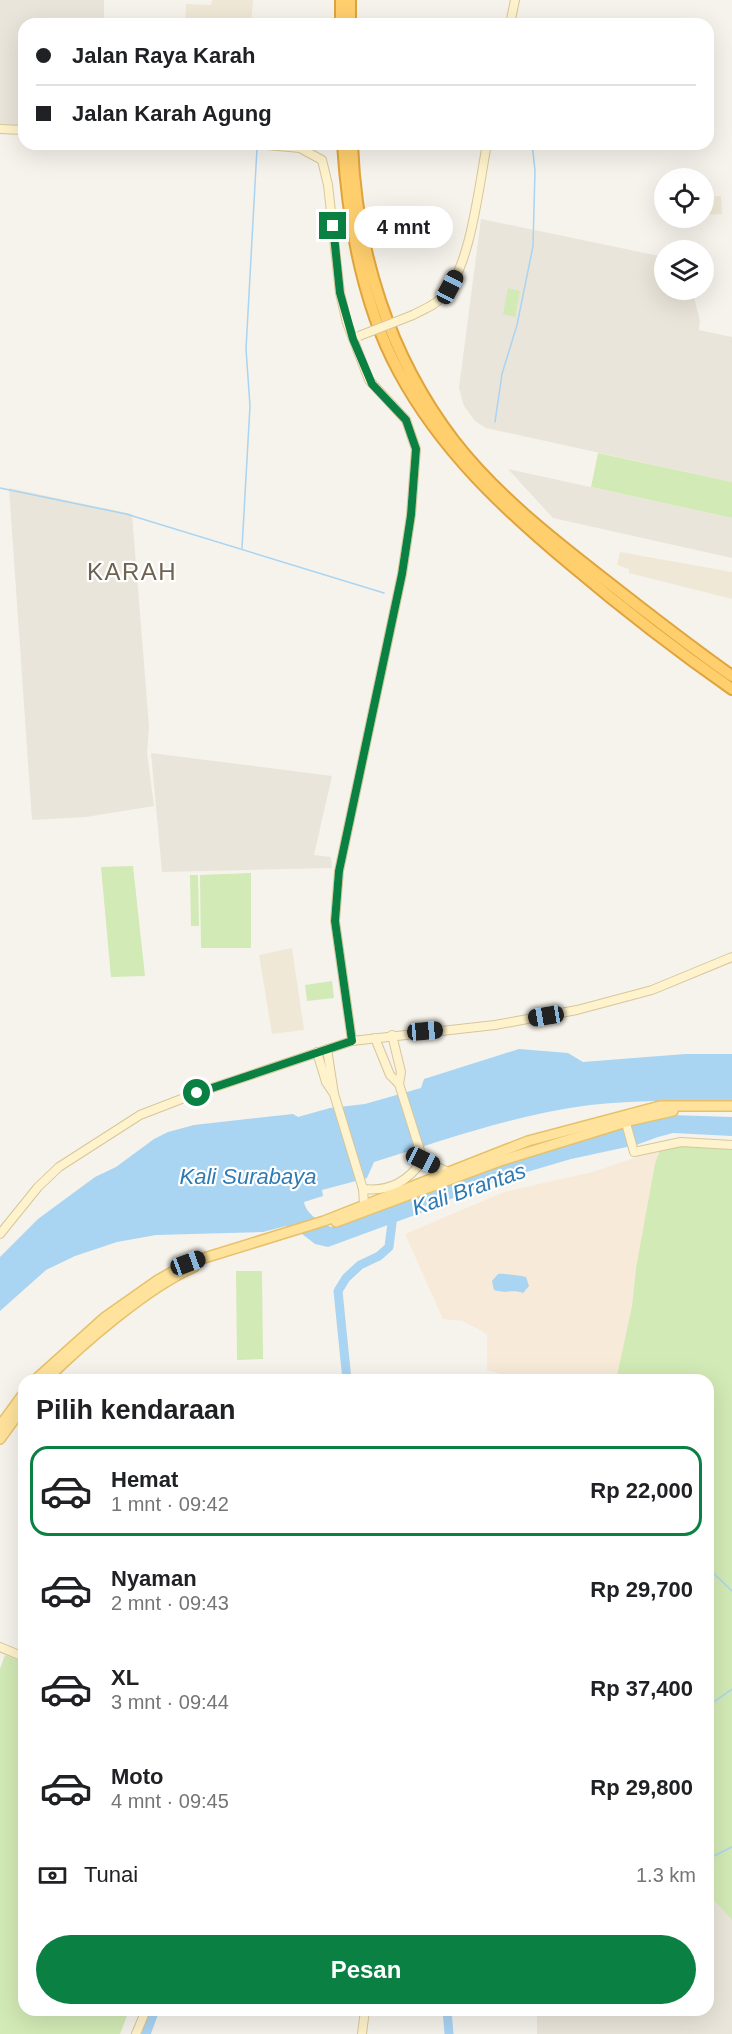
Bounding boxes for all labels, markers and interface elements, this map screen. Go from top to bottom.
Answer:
text: Jalan Raya Karah [72,43,255,68]
text: Jalan Karah Agung [72,101,272,126]
map controls [654,168,714,300]
button: locate [654,168,714,228]
callout: 4 mnt [354,205,453,247]
route end [319,212,346,239]
text: 4 mnt [377,216,430,238]
button: layers [654,240,714,300]
car [434,267,466,307]
district label: KARAH [87,558,177,585]
car [527,1004,565,1028]
car [406,1020,444,1042]
route start [183,1079,210,1106]
car [403,1144,443,1176]
water label: Kali Brantas [409,1158,529,1220]
water label: Kali Surabaya [180,1164,316,1189]
car [168,1248,208,1278]
text: Pilih kendaraan [36,1395,236,1425]
icon: car [39,1464,93,1518]
text: Hemat [111,1467,178,1492]
text: Rp 22,000 [590,1478,693,1503]
text: 1 mnt · 09:42 [111,1493,229,1515]
icon: car [39,1563,93,1617]
text: Nyaman [111,1566,197,1591]
text: Rp 29,700 [590,1577,693,1602]
text: 2 mnt · 09:43 [111,1592,229,1614]
icon: car [39,1662,93,1716]
text: XL [111,1665,139,1690]
text: Rp 37,400 [590,1676,693,1701]
text: 3 mnt · 09:44 [111,1691,229,1713]
icon: car [39,1761,93,1815]
text: Moto [111,1764,164,1789]
text: Rp 29,800 [590,1775,693,1800]
text: 4 mnt · 09:45 [111,1790,229,1812]
icon: cash [36,1859,69,1892]
text: Tunai [84,1862,138,1887]
text: 1.3 km [636,1864,696,1886]
button: Pesan [36,1935,696,2004]

